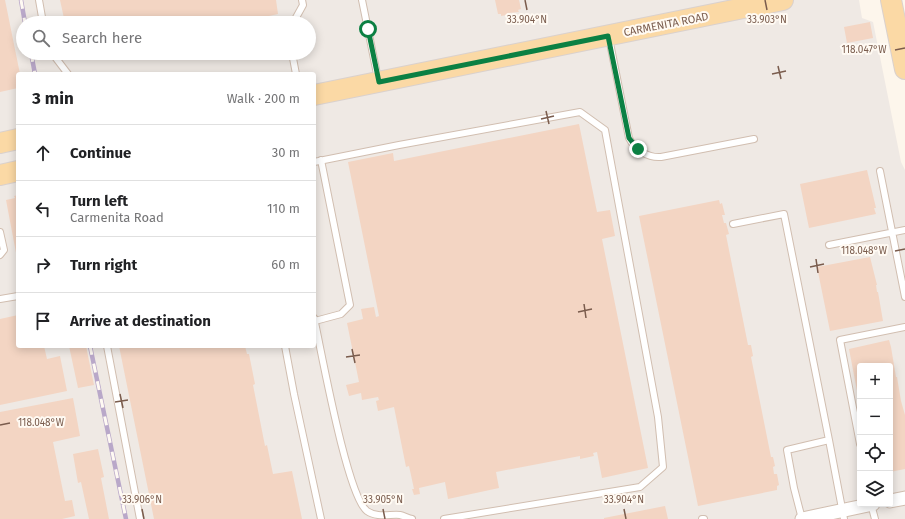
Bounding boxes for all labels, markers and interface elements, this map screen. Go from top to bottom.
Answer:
street label: CARMENITA ROAD [623,10,710,39]
text: 33.904°N [507,14,547,26]
text: 33.903°N [747,14,787,26]
search box [16,16,316,60]
route start [359,20,377,38]
icon: search [30,27,52,49]
text: Search here [62,29,142,47]
text: 118.047°W [842,44,887,56]
text: 3 min [32,88,74,109]
text: Walk · 200 m [227,91,300,106]
route end [629,140,647,158]
icon: ahead [32,142,54,164]
text: Continue [70,144,131,162]
text: 30 m [272,145,300,160]
text: Turn left [70,192,128,210]
icon: left [32,198,54,220]
text: 110 m [267,201,300,216]
text: Carmenita Road [70,210,164,225]
text: 118.048°W [841,245,888,257]
icon: right [32,254,54,276]
text: Turn right [70,256,137,274]
text: 60 m [271,257,300,272]
icon: arrive [32,310,54,332]
text: Arrive at destination [70,312,211,330]
map controls [857,363,893,507]
button: + [857,363,893,399]
button: − [857,399,893,435]
text: 118.048°W [18,417,65,429]
button: locate [857,435,893,471]
button: layers [857,471,893,507]
text: 33.906°N [122,494,162,506]
text: 33.905°N [363,494,403,506]
text: 33.904°N [604,494,644,506]

